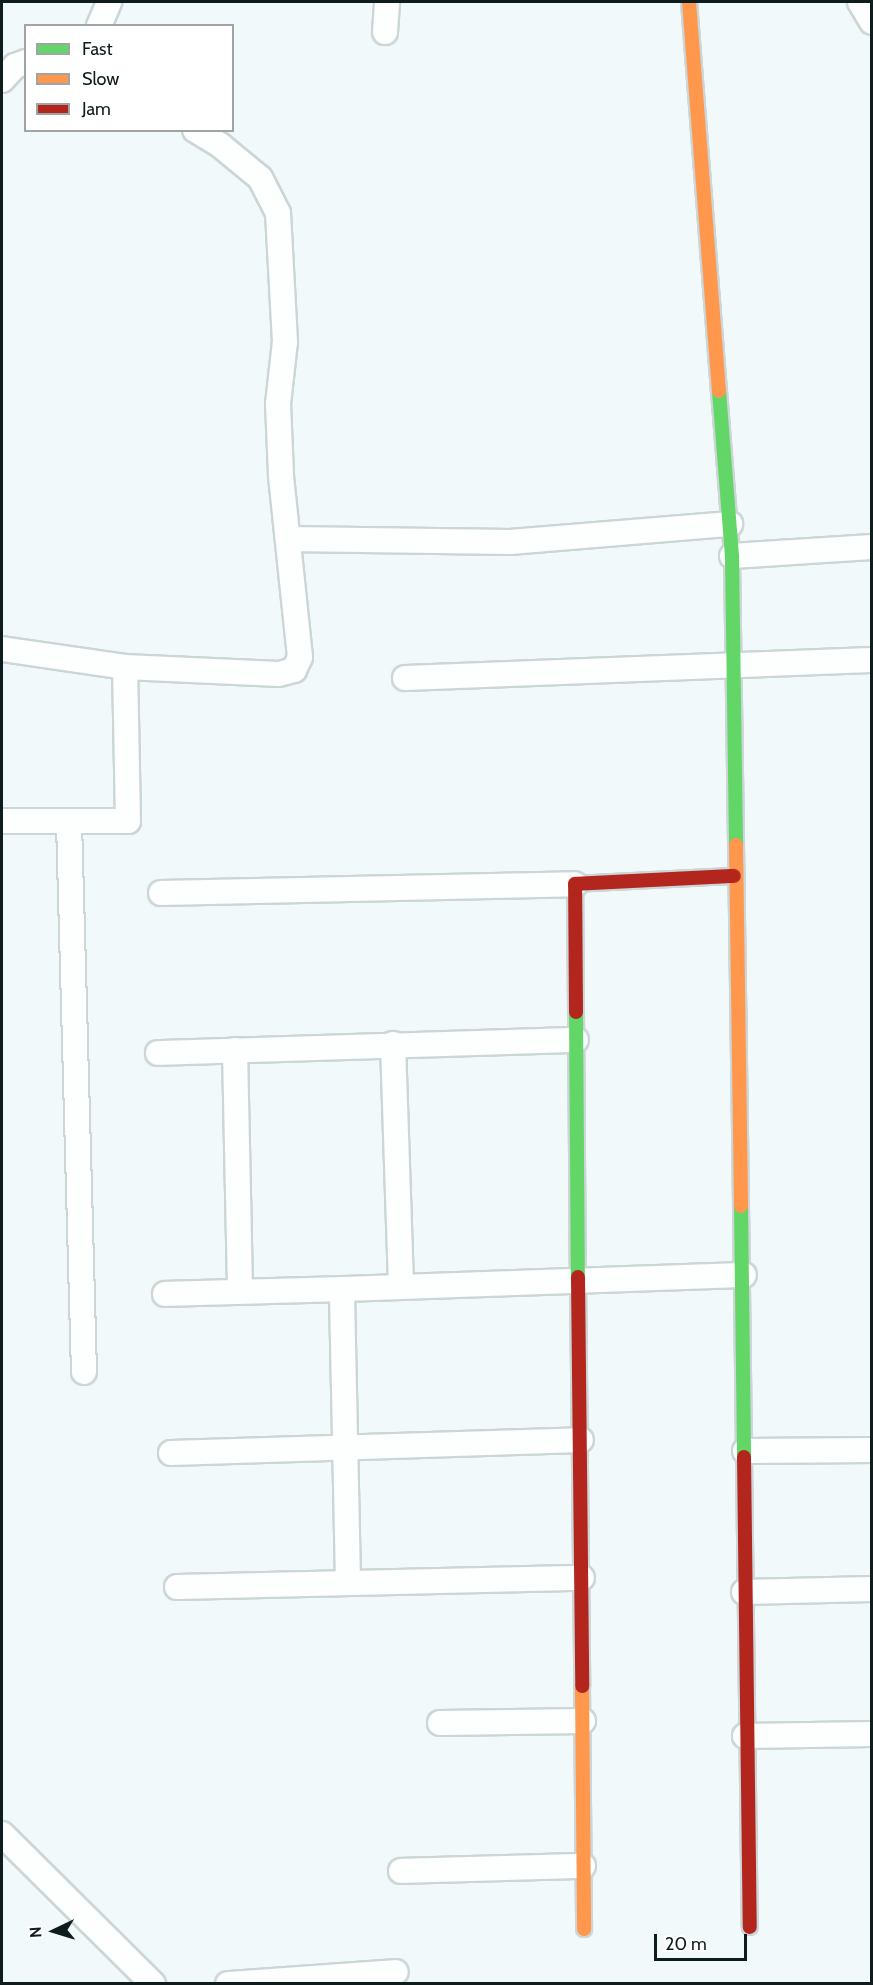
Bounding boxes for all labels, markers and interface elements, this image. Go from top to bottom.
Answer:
legend [24,24,234,132]
text: Fast [82,38,113,60]
text: Slow [82,68,119,90]
text: Jam [82,98,111,120]
north arrow [24,1901,84,1961]
scale bar [657,1922,750,1960]
text: N [26,1926,45,1939]
text: 20 m [665,1933,707,1955]

